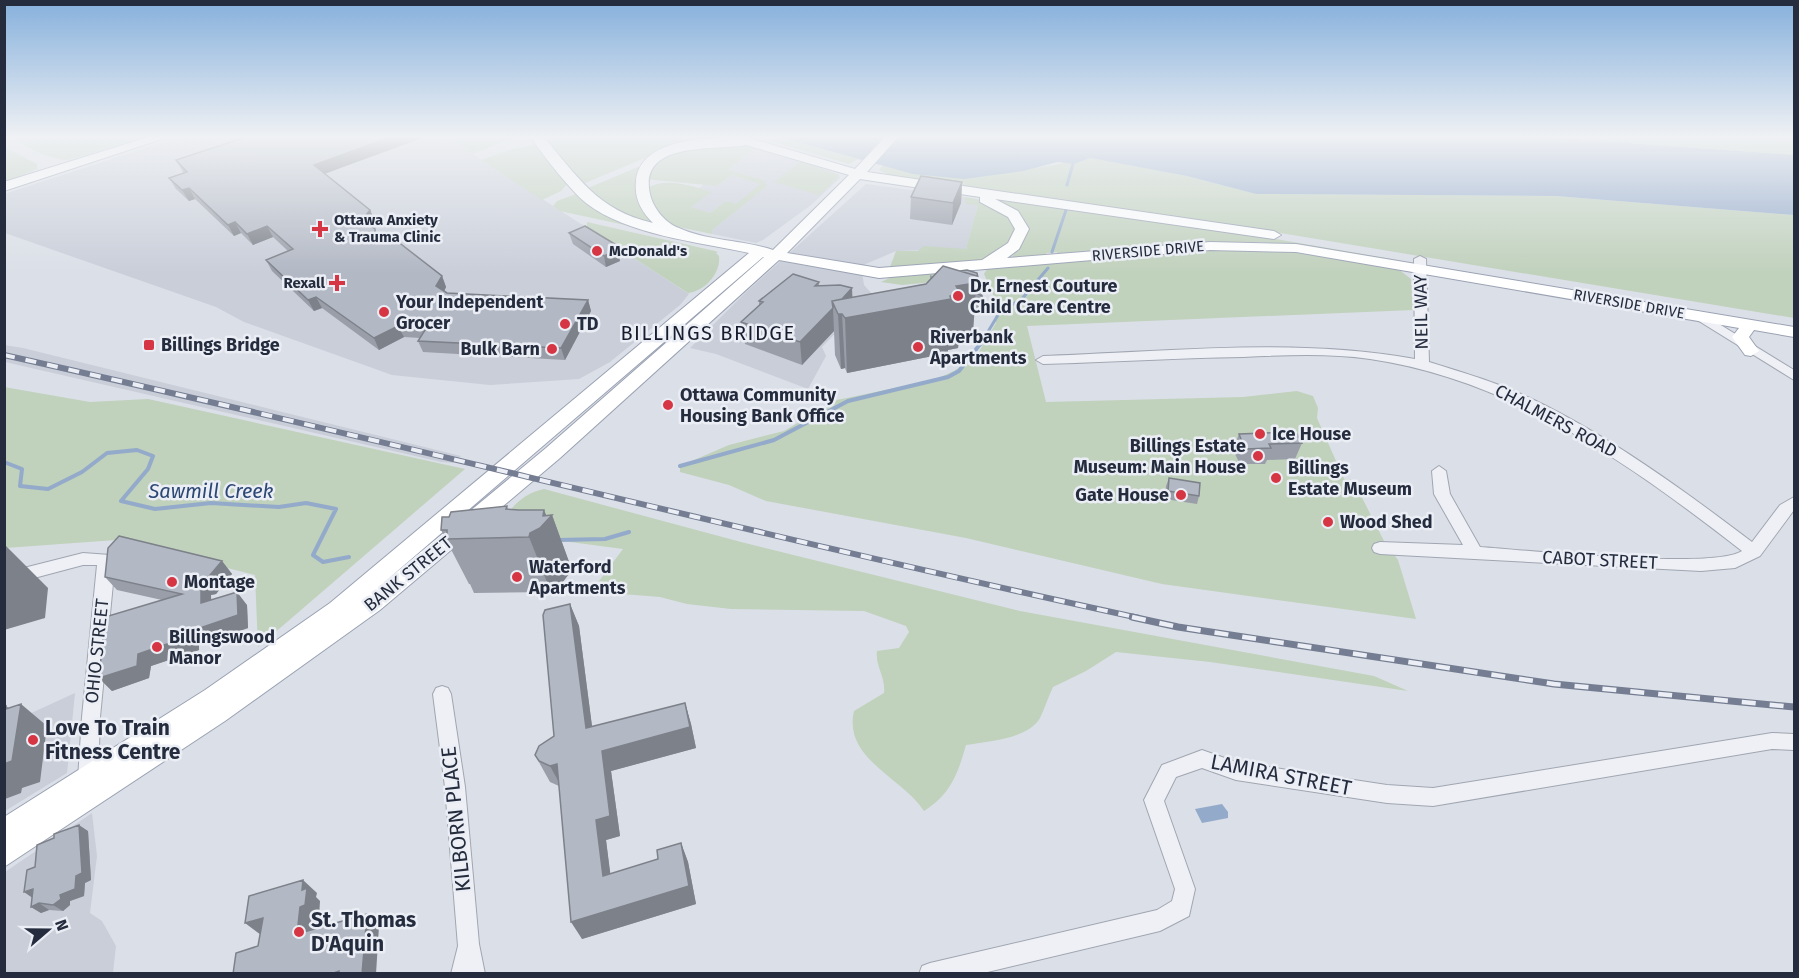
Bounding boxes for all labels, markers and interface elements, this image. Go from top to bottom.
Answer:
place label: Ottawa Anxiety & Trauma Clinic [334,211,441,246]
marker: Ottawa Anxiety & Trauma Clinic [311,220,329,238]
street label: RIVERSIDE DRIVE [1091,237,1205,265]
place label: McDonald's [609,242,687,260]
marker: McDonald's [590,244,604,258]
place label: Rexall [283,274,326,292]
street label: NEIL WAY [1409,274,1433,350]
place label: Dr. Ernest Couture Child Care Centre [970,275,1118,318]
marker: Rexall [330,276,344,290]
street label: RIVERSIDE DRIVE [1572,285,1686,323]
marker: Dr. Ernest Couture Child Care Centre [951,289,965,303]
place label: Your Independent Grocer [395,291,544,334]
marker: Your Independent Grocer [377,305,391,319]
place label: TD [577,313,599,335]
marker: TD [558,317,572,331]
district label: BILLINGS BRIDGE [620,321,796,345]
place label: Riverbank Apartments [929,326,1027,369]
place label: Billings Bridge [161,334,280,356]
marker: Billings Bridge [142,338,156,352]
place label: Bulk Barn [460,338,540,360]
marker: Riverbank Apartments [911,340,925,354]
marker: Bulk Barn [545,342,559,356]
street label: CHALMERS ROAD [1491,380,1621,462]
place label: Ottawa Community Housing Bank Office [680,384,845,427]
marker: Ottawa Community Housing Bank Office [661,398,675,412]
place label: Ice House [1272,423,1351,445]
marker: Ice House [1253,427,1267,441]
place label: Billings Estate Museum: Main House [1074,435,1246,478]
marker: Billings Estate Museum: Main House [1251,449,1265,463]
place label: Billings Estate Museum [1288,457,1412,500]
marker: Billings Estate Museum [1269,471,1283,485]
water label: Sawmill Creek [148,479,274,503]
place label: Gate House [1075,484,1169,506]
marker: Gate House [1174,488,1188,502]
place label: Wood Shed [1340,511,1433,533]
marker: Wood Shed [1321,515,1335,529]
street label: BANK STREET [359,531,457,616]
street label: CABOT STREET [1542,546,1659,574]
place label: Waterford Apartments [528,556,626,599]
marker: Waterford Apartments [510,570,524,584]
place label: Montage [184,571,255,593]
marker: Montage [165,575,179,589]
street label: OHIO STREET [81,597,114,705]
place label: Billingswood Manor [169,626,275,669]
marker: Billingswood Manor [150,640,164,654]
place label: Love To Train Fitness Centre [45,715,181,765]
marker: Love To Train Fitness Centre [26,733,40,747]
street label: KILBORN PLACE [435,745,477,893]
street label: LAMIRA STREET [1208,749,1354,801]
north arrow [18,900,78,960]
place label: St. Thomas D'Aquin [311,907,416,957]
text: N [51,917,72,933]
marker: St. Thomas D'Aquin [292,925,306,939]

